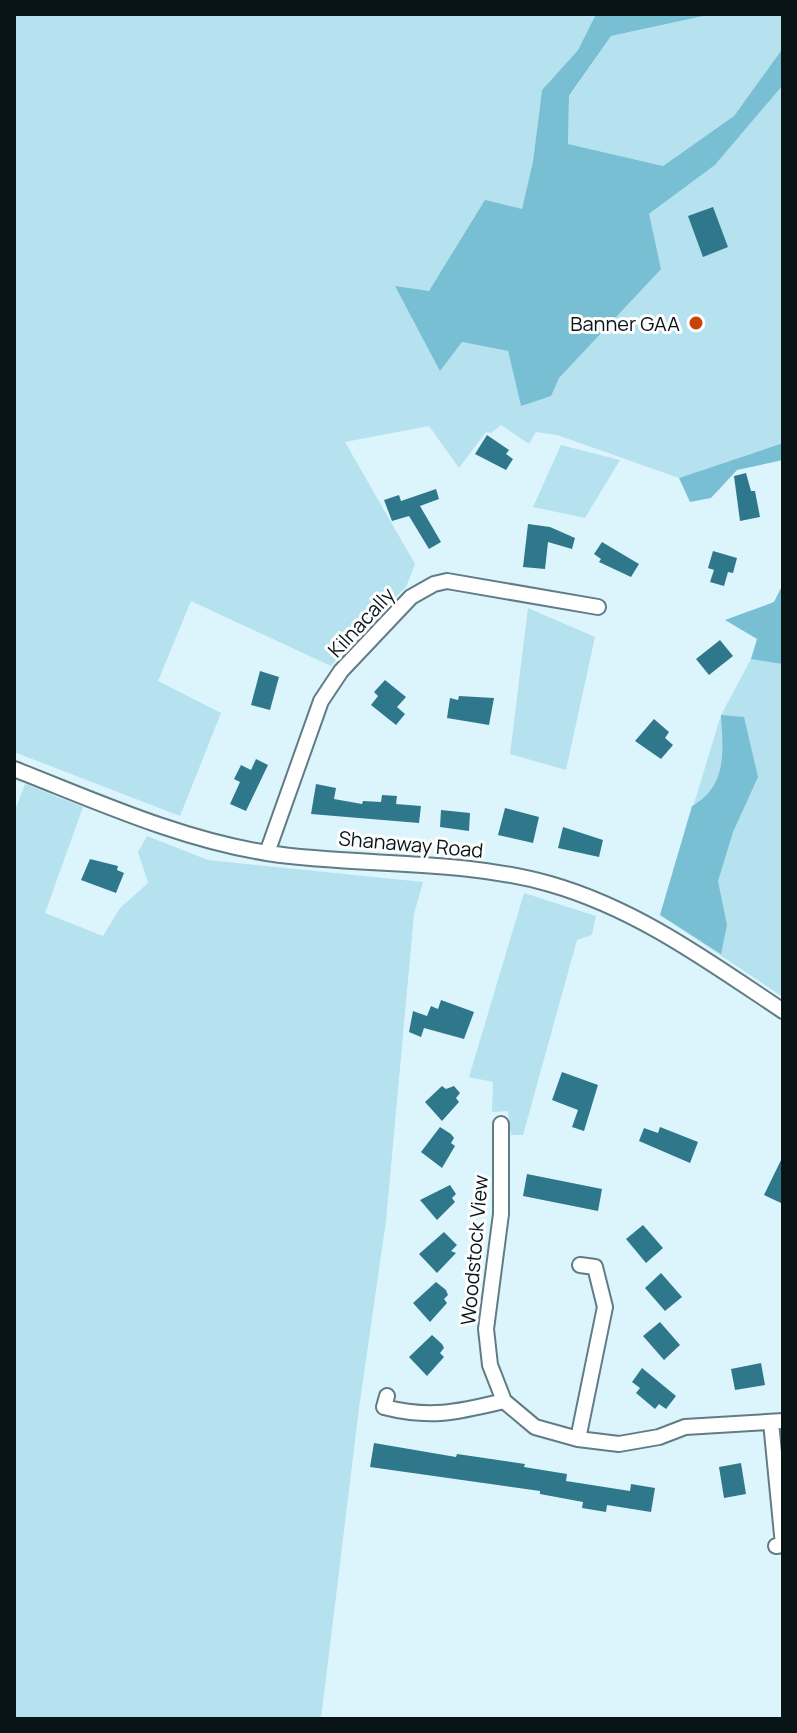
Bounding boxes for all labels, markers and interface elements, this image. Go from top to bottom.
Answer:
place label: Banner GAA [570,310,680,337]
marker: Banner GAA [687,314,705,332]
street label: Kilnacally [322,581,401,663]
street label: Shanaway Road [338,824,484,864]
street label: Woodstock View [454,1174,494,1326]

